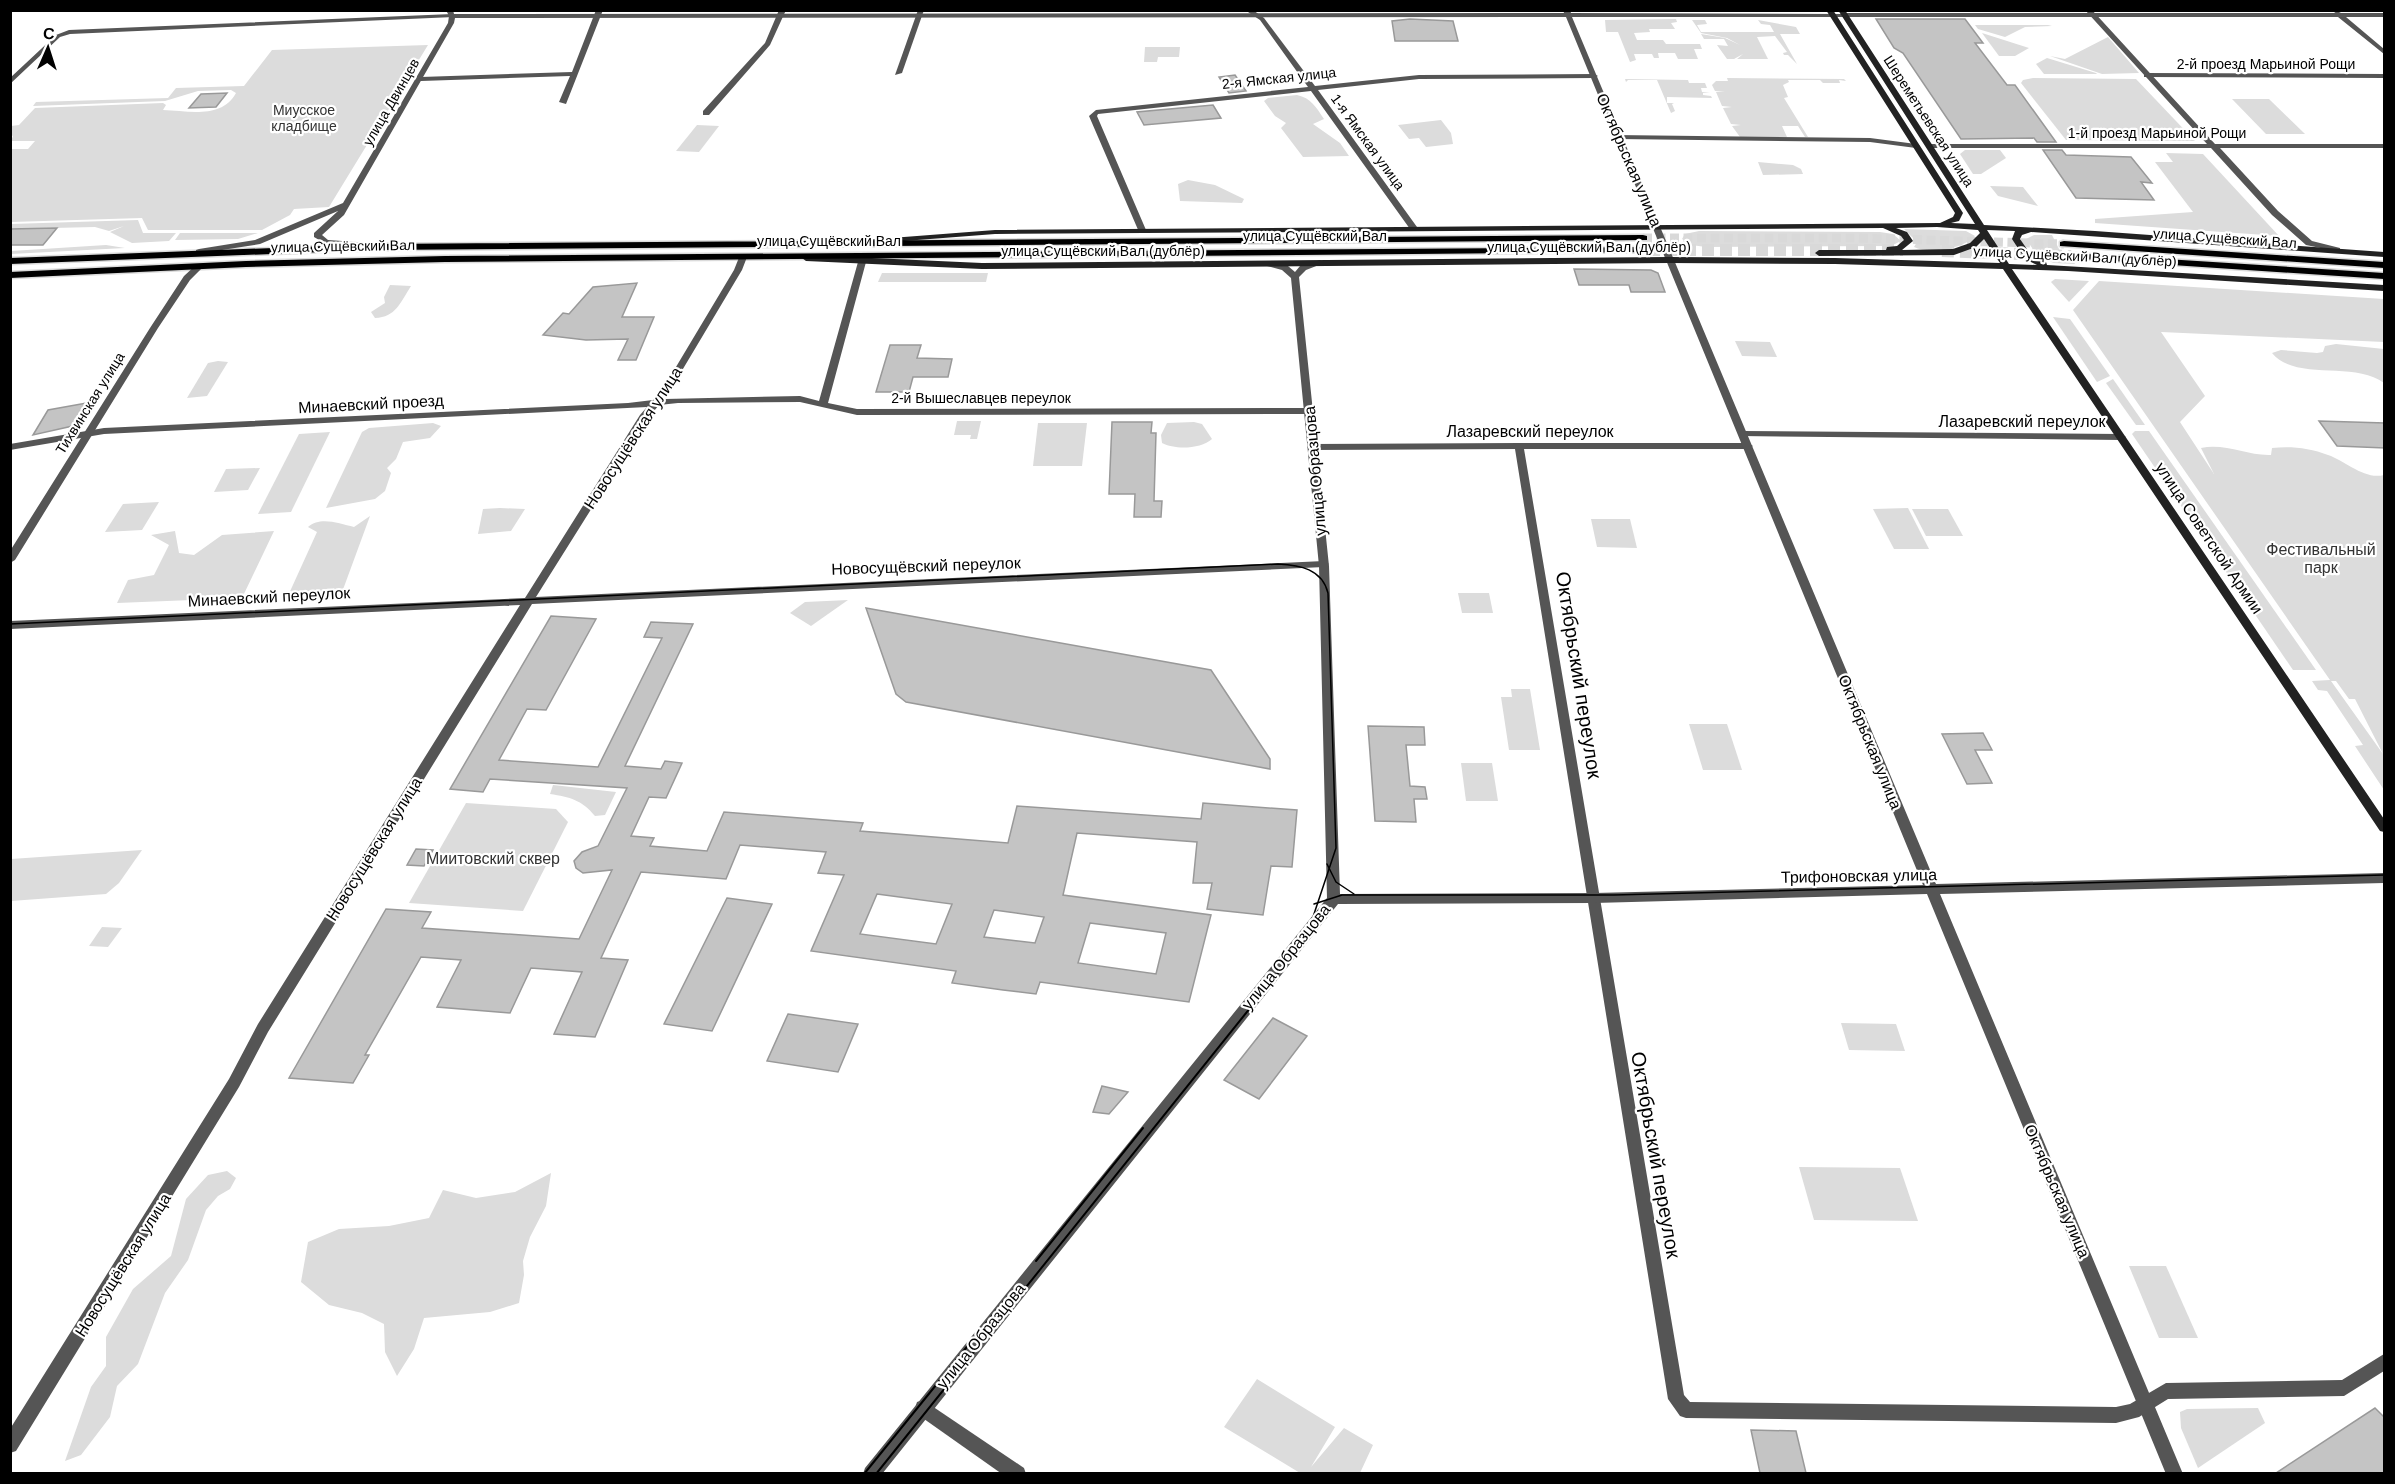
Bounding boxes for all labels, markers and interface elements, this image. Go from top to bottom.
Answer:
north arrow [18,18,78,78]
text: С [43,25,55,42]
street label: Шереметьевская улица [1881,52,1978,190]
street label: улица Двинцев [360,56,422,148]
street label: 2-й проезд Марьиной Рощи [2177,56,2355,72]
street label: 2-я Ямская улица [1221,64,1337,92]
street label: 1-я Ямская улица [1328,91,1408,193]
street label: Октябрьская улица [1593,91,1665,229]
park label: Миусское кладбище [271,102,337,134]
street label: 1-й проезд Марьиной Рощи [2068,125,2246,141]
street label: улица Сущёвский Вал [2153,225,2297,251]
street label: улица Сущёвский Вал [1243,228,1387,244]
street label: улица Сущёвский Вал [757,233,901,249]
street label: улица Сущёвский Вал [271,237,415,255]
street label: улица Сущёвский Вал (дублёр) [1487,239,1691,255]
street label: улица Сущёвский Вал (дублёр) [1001,243,1205,259]
street label: улица Сущёвский Вал (дублёр) [1973,243,2177,269]
street label: Тихвинская улица [52,349,128,457]
street label: Новосущёвская улица [581,364,685,512]
street label: 2-й Вышеславцев переулок [891,390,1072,406]
street label: Минаевский проезд [298,392,445,416]
street label: улица Образцова [1301,405,1329,537]
street label: Лазаревский переулок [1938,413,2107,430]
street label: Лазаревский переулок [1446,423,1615,440]
street label: улица Советской Армии [2152,459,2266,617]
park label: Фестивальный парк [2266,541,2376,576]
street label: Новосущёвский переулок [831,554,1022,578]
street label: Октябрьский переулок [1552,570,1606,780]
street label: Минаевский переулок [187,584,352,610]
street label: Октябрьская улица [1835,672,1905,812]
street label: Новосущёвская улица [323,774,425,924]
park label: Миитовский сквер [426,850,560,867]
street label: Трифоновская улица [1781,866,1937,886]
street label: улица Образцова [1238,901,1334,1013]
street label: Октябрьский переулок [1627,1050,1685,1260]
street label: Октябрьская улица [2021,1122,2093,1260]
street label: Новосущёвская улица [72,1190,174,1340]
street label: улица Образцова [933,1280,1029,1392]

